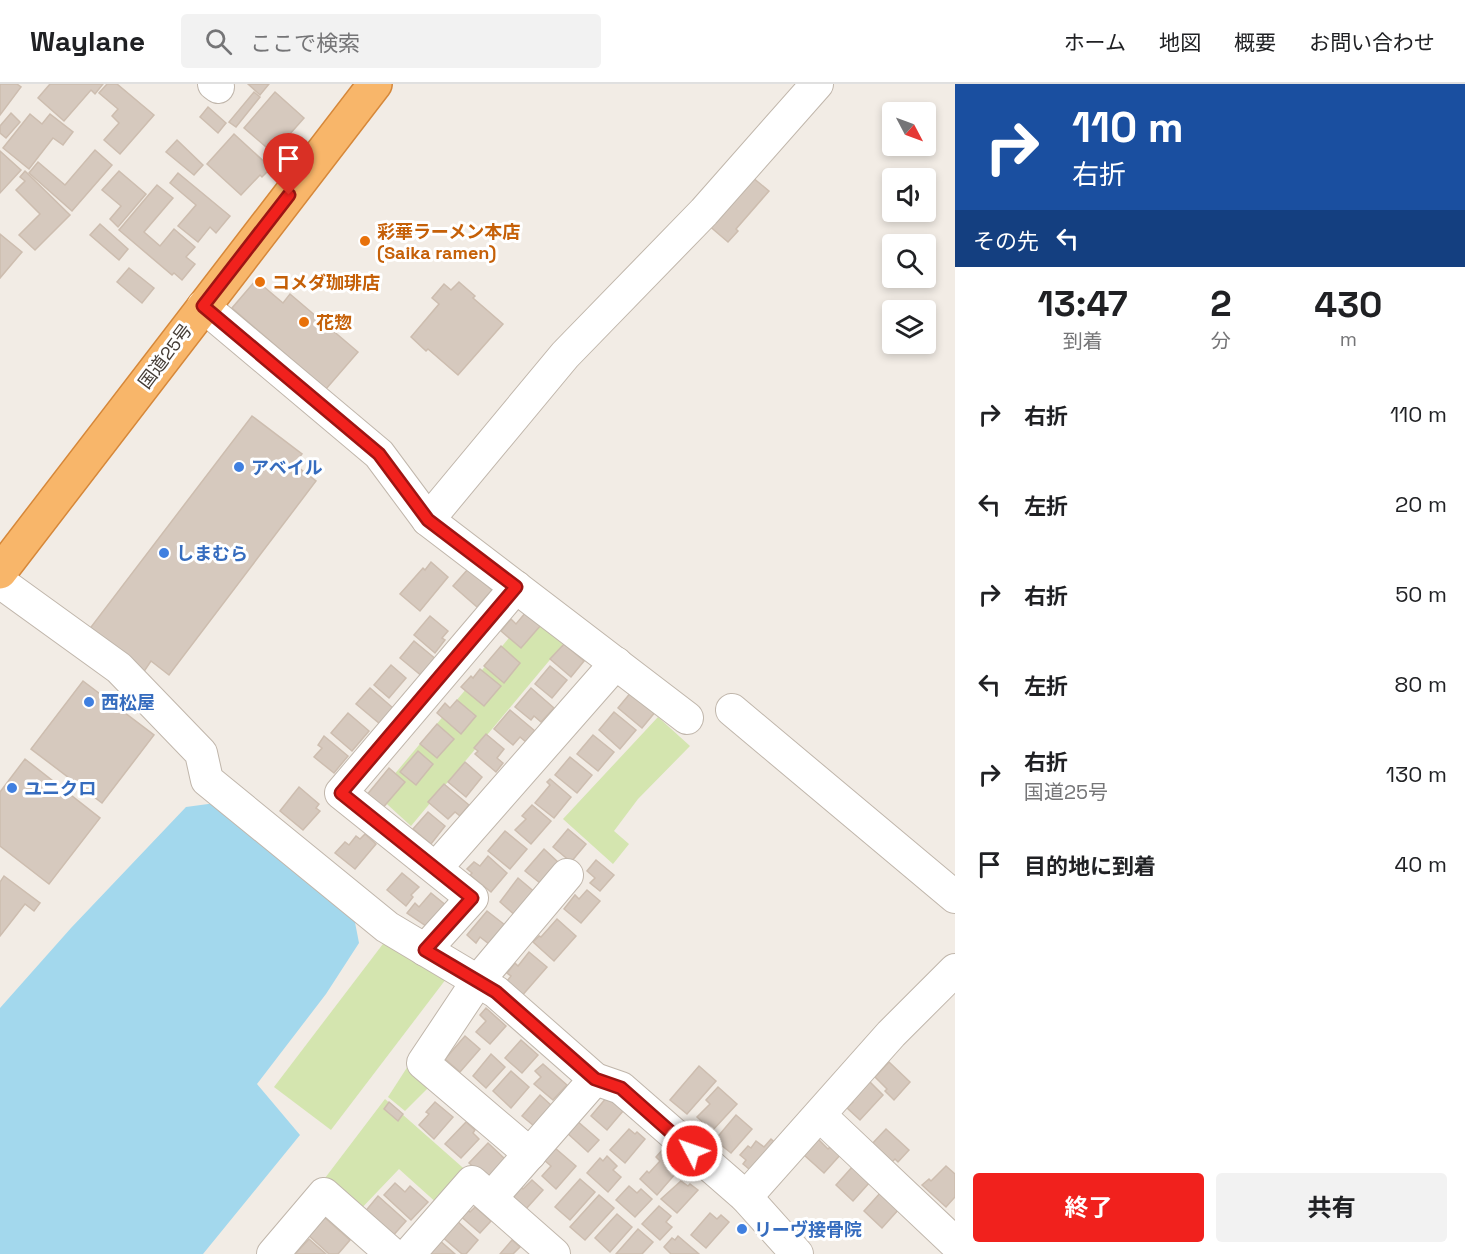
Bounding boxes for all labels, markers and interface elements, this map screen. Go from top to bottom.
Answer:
search box [181,14,601,68]
text: Waylane [30,23,145,59]
icon: search [202,25,235,58]
text: ここで検索 [250,29,360,57]
text: ホーム [1064,29,1126,56]
text: 地図 [1159,29,1201,56]
text: 概要 [1234,29,1276,56]
text: お問い合わせ [1309,29,1435,56]
text: 110 m [1072,101,1184,154]
north arrow [882,102,936,156]
map controls [882,102,936,354]
icon: right [973,108,1051,186]
pin [263,133,314,195]
icon: arrive [272,142,305,175]
text: 右折 [1072,157,1126,192]
button: sound [882,168,936,222]
place label: 彩華ラーメン本店 (Saika ramen) [377,220,520,264]
icon: left [1051,222,1084,255]
text: その先 [973,227,1039,255]
marker: 彩華ラーメン本店 (Saika ramen) [358,234,372,248]
button: search [882,234,936,288]
place label: コメダ珈琲店 [272,271,380,294]
marker: コメダ珈琲店 [253,275,267,289]
text: 13:47 [1038,281,1128,327]
text: 2 [1210,281,1232,327]
text: 430 [1314,282,1382,328]
button: layers [882,300,936,354]
place label: 花惣 [316,311,352,334]
marker: 花惣 [297,315,311,329]
street label: 国道25号 [133,319,197,393]
text: m [1340,326,1357,352]
text: 到着 [1063,328,1103,354]
text: 分 [1211,328,1231,354]
icon: right [973,398,1006,431]
text: 110 m [1390,400,1447,428]
text: 右折 [1024,402,1068,430]
place label: アベイル [251,456,323,479]
marker: アベイル [232,460,246,474]
icon: left [973,488,1006,521]
text: 20 m [1395,490,1447,518]
text: 左折 [1024,492,1068,520]
place label: しまむら [176,542,248,565]
marker: しまむら [157,546,171,560]
icon: right [973,578,1006,611]
text: 50 m [1395,580,1447,608]
text: 右折 [1024,582,1068,610]
icon: left [973,668,1006,701]
text: 80 m [1395,670,1447,698]
text: 左折 [1024,672,1068,700]
place label: 西松屋 [101,691,155,714]
marker: 西松屋 [82,695,96,709]
text: 右折 [1024,748,1068,776]
icon: right [973,758,1006,791]
text: 130 m [1386,760,1447,788]
place label: ユニクロ [24,777,96,800]
text: 国道25号 [1024,779,1108,805]
marker: ユニクロ [5,781,19,795]
icon: arrive [973,848,1006,881]
text: 40 m [1395,850,1447,878]
text: 目的地に到着 [1024,852,1156,880]
position arrow [660,1119,724,1183]
button: 終了 [973,1173,1204,1242]
button: 共有 [1216,1173,1447,1242]
place label: リーヴ接骨院 [754,1218,862,1241]
marker: リーヴ接骨院 [735,1222,749,1236]

